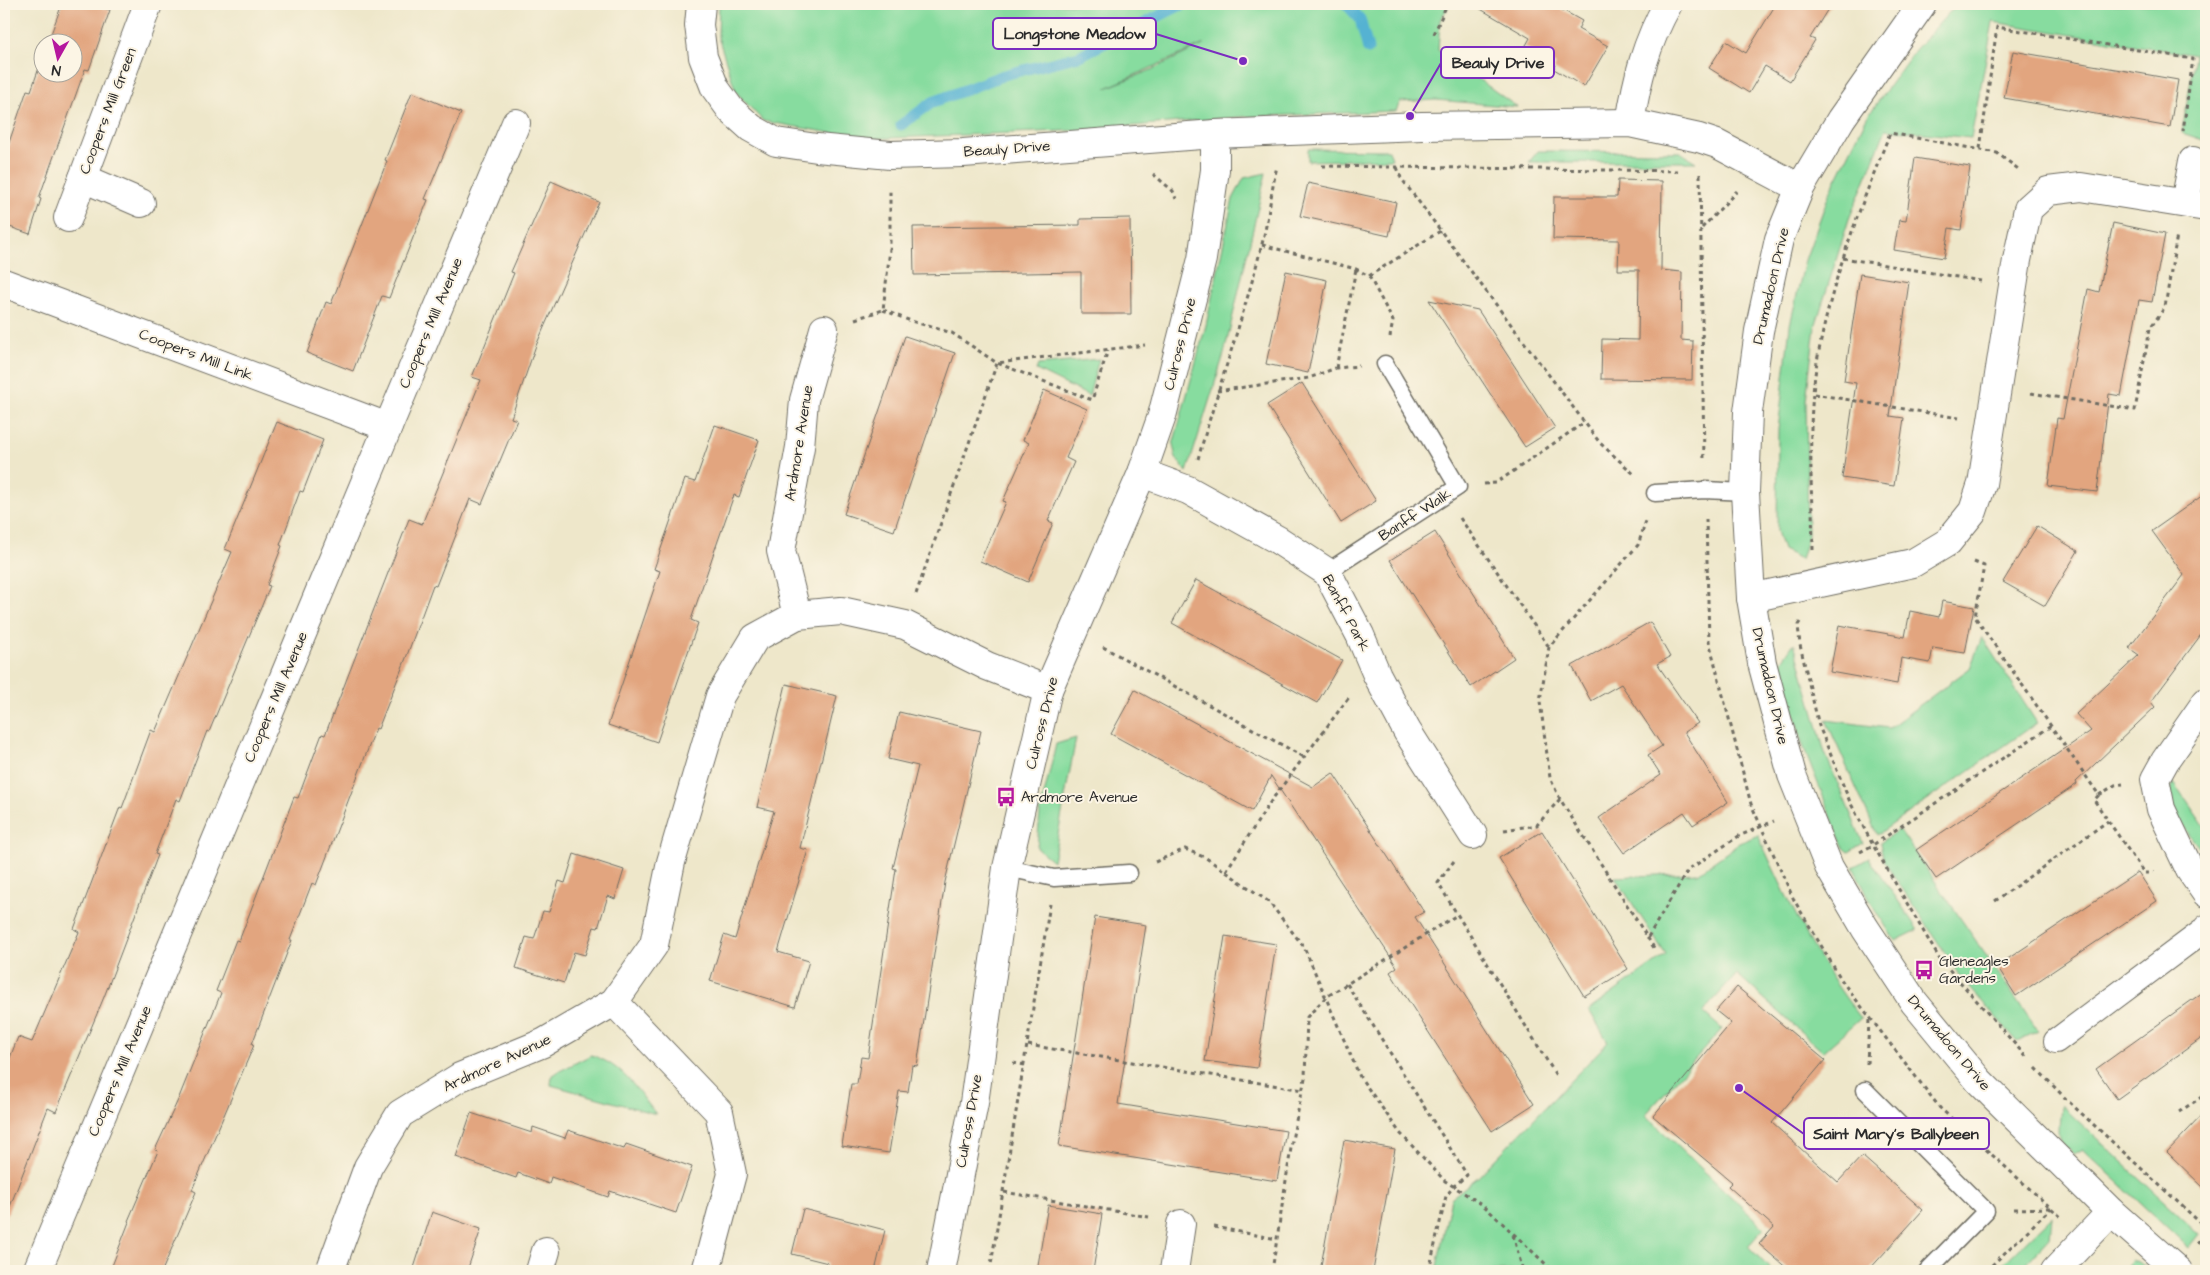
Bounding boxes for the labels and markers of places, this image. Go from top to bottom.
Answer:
callout: Longstone Meadow [993,18,1156,49]
callout: Beauly Drive [1441,47,1554,78]
bus stop icon: Ardmore Avenue [995,786,1017,808]
place label: Ardmore Avenue [1021,787,1138,808]
place label: Gleneagles Gardens [1939,951,2009,989]
bus stop icon: Gleneagles Gardens [1913,959,1935,981]
callout: Saint Mary's Ballybeen [1804,1118,1989,1149]

